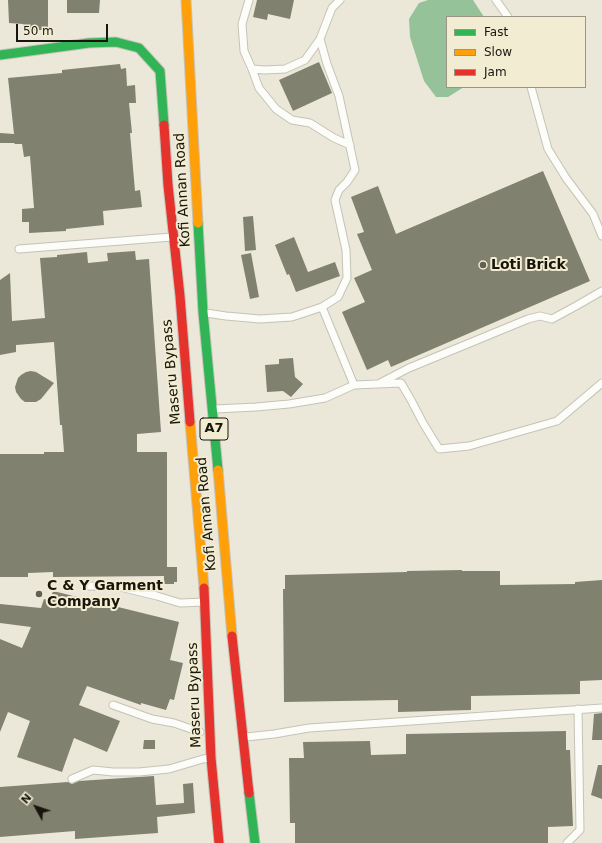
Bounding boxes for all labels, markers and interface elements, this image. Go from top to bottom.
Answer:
scale bar [18,16,110,42]
legend [446,16,586,88]
text: 50 m [23,24,54,38]
text: Fast [484,25,508,39]
text: Slow [484,45,512,59]
text: Jam [484,65,507,79]
street label: Kofi Annan Road [172,132,194,248]
place label: Loti Brick [491,257,566,273]
marker: Loti Brick [478,260,488,270]
street label: Maseru Bypass [159,319,185,425]
road number: A7 [200,418,228,440]
street label: Kofi Annan Road [194,456,220,572]
place label: C & Y Garment Company [47,578,163,610]
marker: C & Y Garment Company [34,589,44,599]
street label: Maseru Bypass [185,642,205,748]
north arrow [16,787,56,827]
text: N [18,791,34,807]

